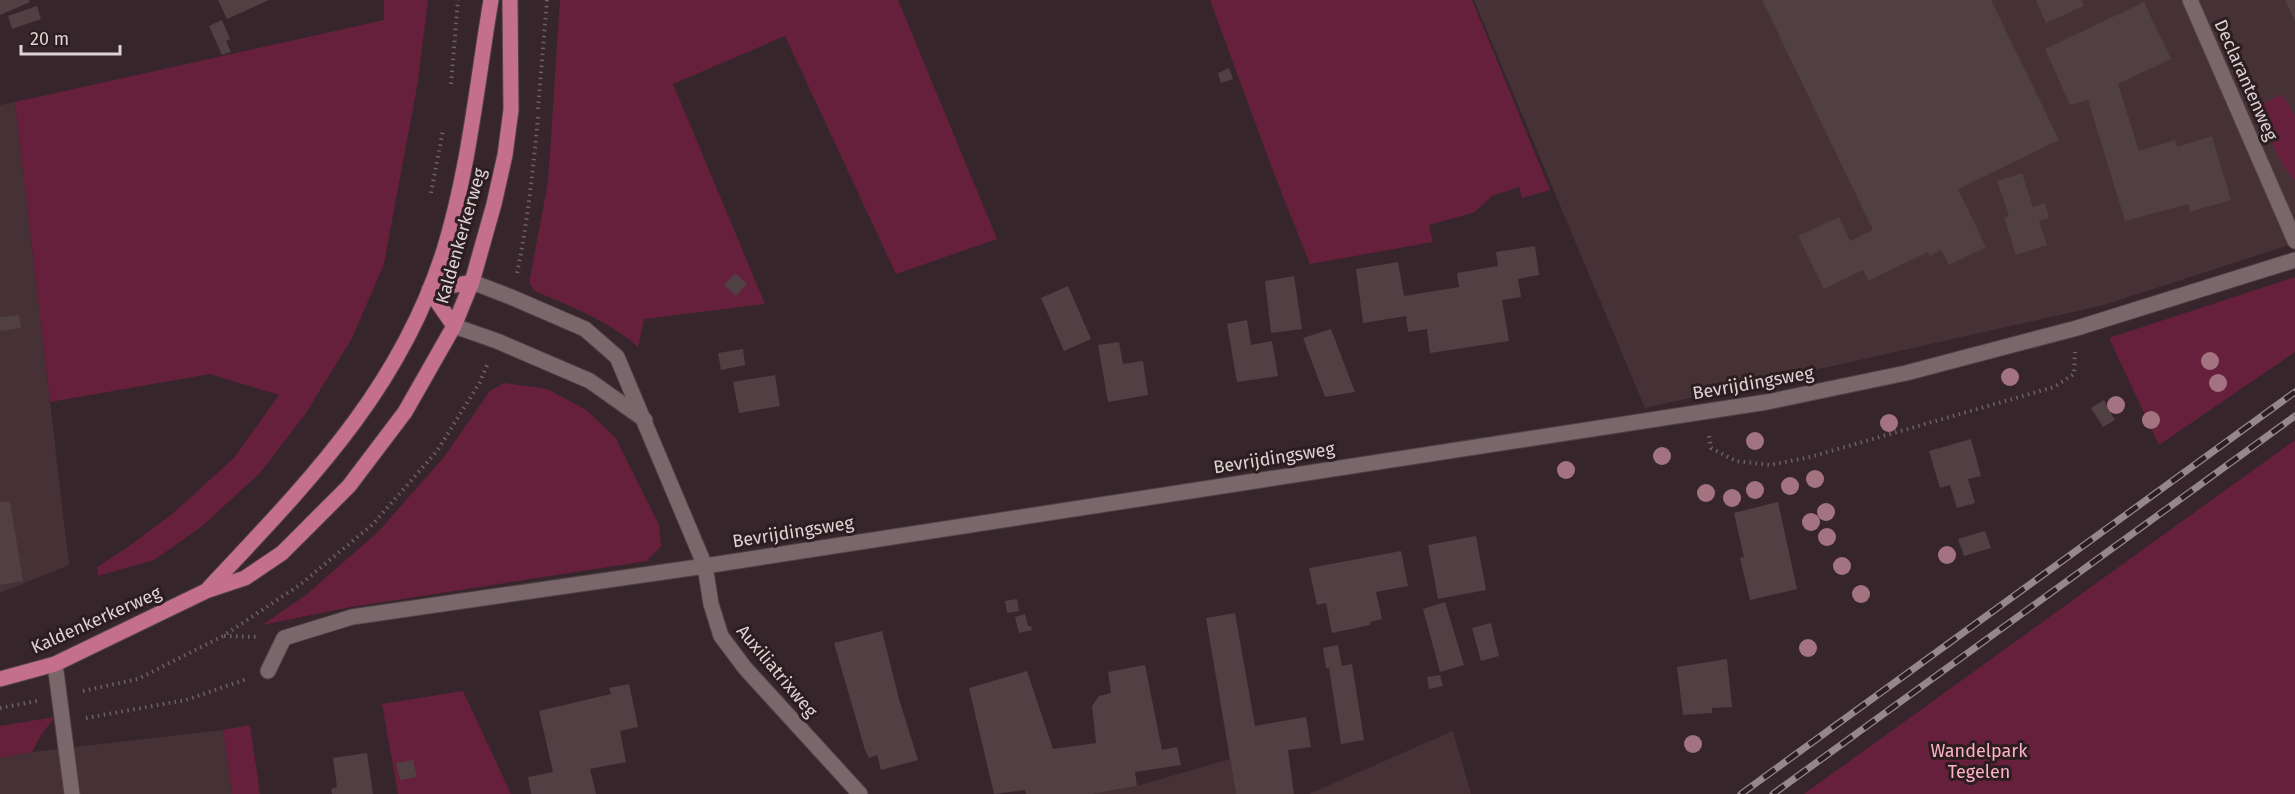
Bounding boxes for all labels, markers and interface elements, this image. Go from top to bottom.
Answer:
street label: Declarantenweg [2209,16,2283,145]
scale bar [21,18,120,56]
text: 20 m [30,28,69,50]
street label: Kaldenkerkerweg [431,165,491,306]
street label: Bevrijdingsweg [1691,361,1816,404]
street label: Bevrijdingsweg [1212,437,1337,478]
street label: Bevrijdingsweg [731,511,856,552]
street label: Kaldenkerkerweg [28,581,165,659]
street label: Auxiliatrixweg [732,620,822,722]
park label: Wandelpark Tegelen [1931,740,2028,783]

